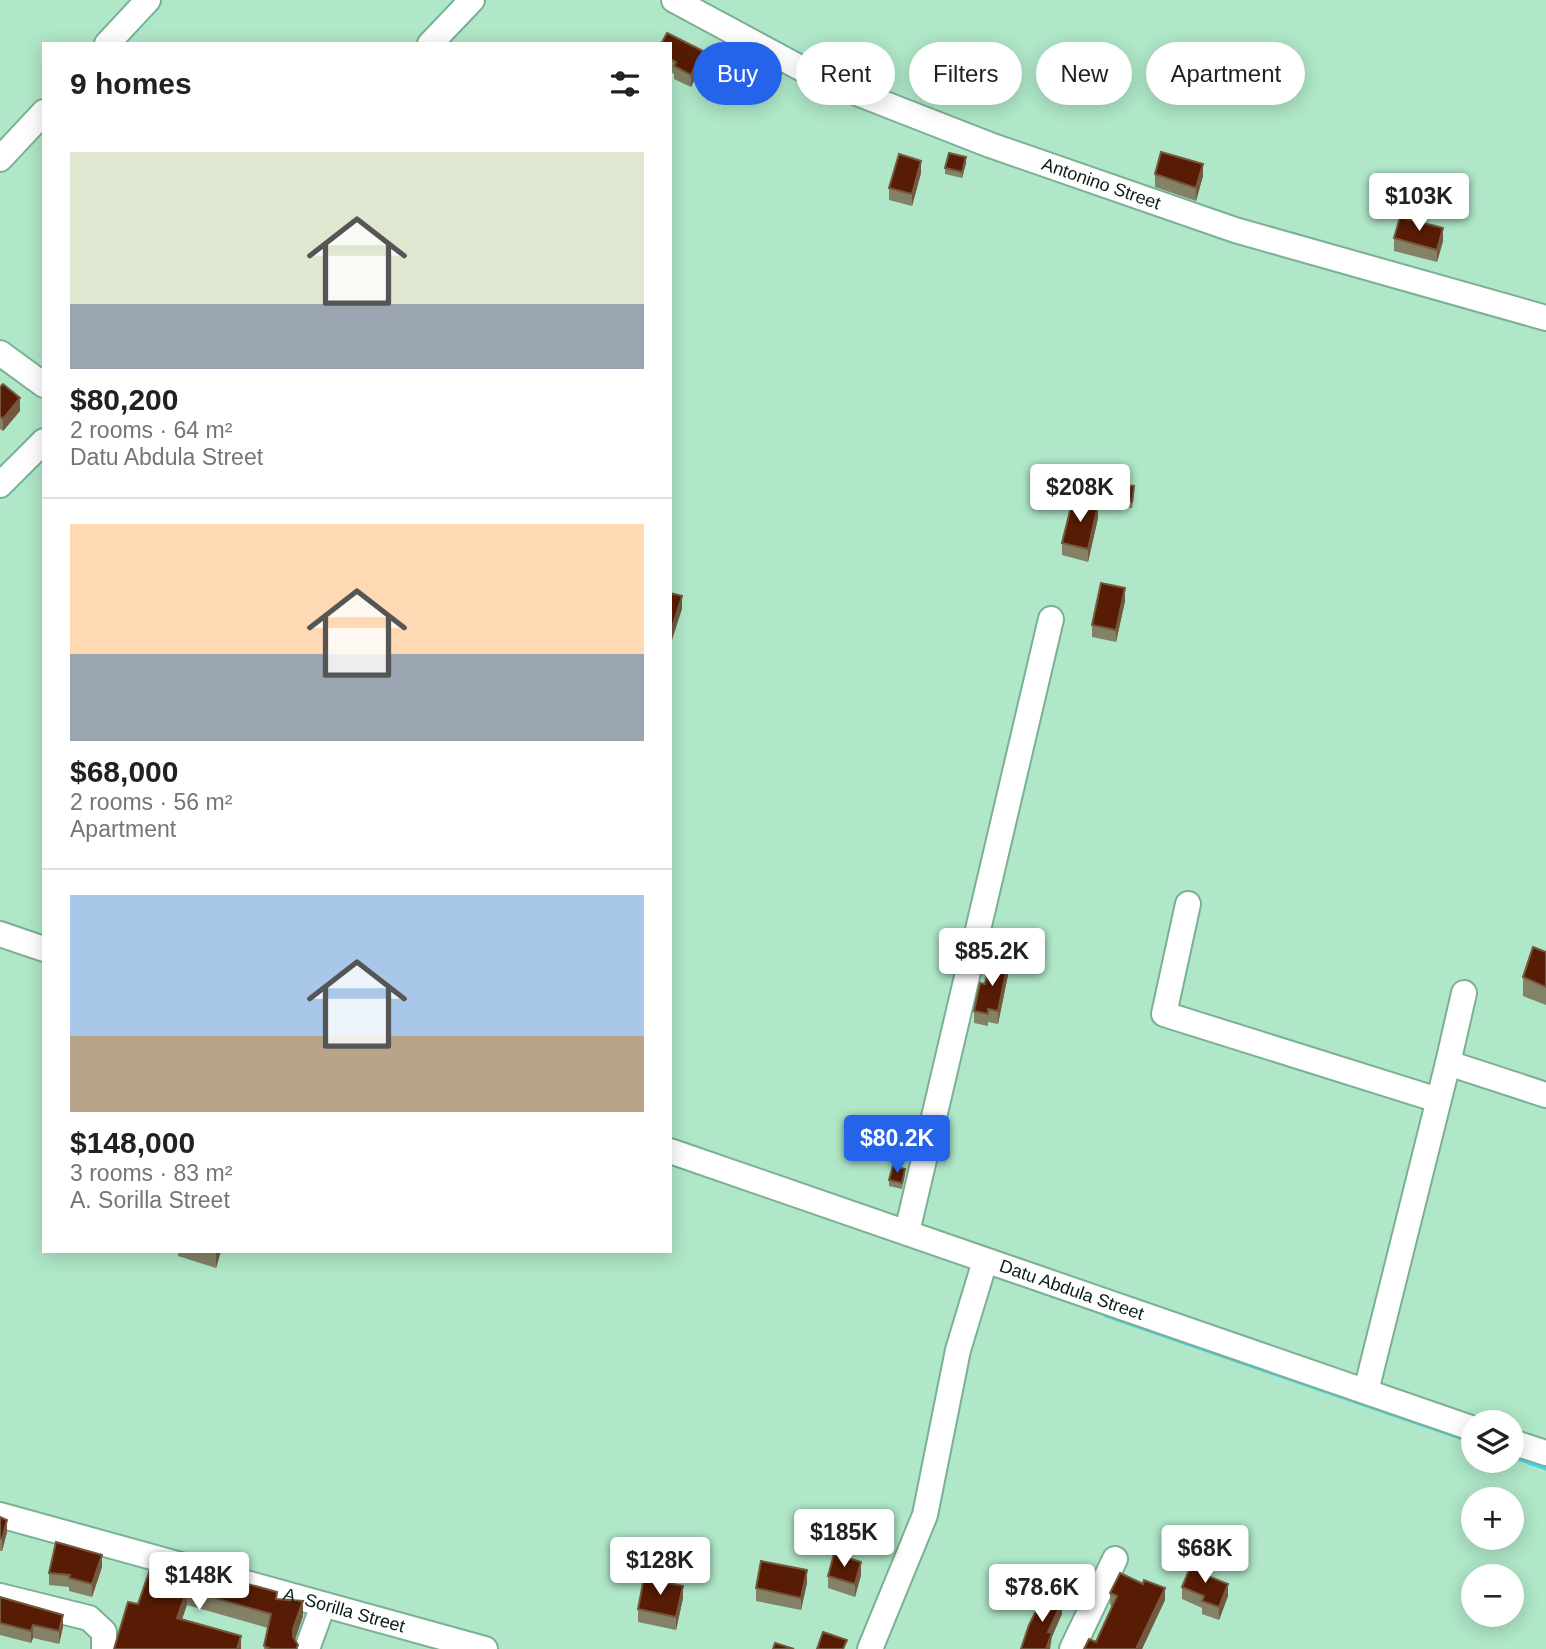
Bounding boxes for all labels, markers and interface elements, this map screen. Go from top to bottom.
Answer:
chip: Buy [693,42,782,105]
chip: Rent [796,42,895,105]
chip: Filters [909,42,1022,105]
chip: New [1036,42,1132,105]
chip: Apartment [1146,42,1305,105]
icon: filters [606,65,644,103]
text: 9 homes [70,67,192,100]
street label: Antonino Street [1039,154,1163,213]
pin: $103K [1370,174,1468,233]
text: $103K [1385,183,1453,209]
icon: home [294,198,420,324]
text: $80,200 [70,383,178,416]
text: 2 rooms · 64 m² [70,417,232,443]
text: Datu Abdula Street [70,444,263,470]
pin: $208K [1031,464,1129,524]
text: $208K [1046,474,1114,500]
icon: home [294,570,420,696]
text: $68,000 [70,755,178,788]
text: 2 rooms · 56 m² [70,789,232,815]
text: Apartment [70,816,176,842]
pin: $85.2K [935,928,1049,988]
text: $85.2K [955,938,1029,964]
icon: home [294,941,420,1067]
pin: $80.2K [840,1116,954,1175]
text: $80.2K [860,1125,934,1151]
text: $148,000 [70,1126,195,1159]
text: 3 rooms · 83 m² [70,1160,232,1186]
text: A. Sorilla Street [70,1187,230,1213]
street label: Datu Abdula Street [997,1256,1146,1324]
map controls [1461,1410,1524,1627]
button: layers [1461,1410,1524,1473]
button: + [1461,1487,1524,1550]
pin: $185K [795,1510,893,1569]
text: $185K [810,1519,878,1545]
pin: $68K [1164,1526,1246,1585]
text: $68K [1178,1535,1232,1561]
pin: $128K [611,1538,709,1597]
text: $128K [626,1547,694,1573]
pin: $148K [150,1552,248,1612]
text: $148K [165,1562,233,1588]
pin: $78.6K [985,1564,1099,1624]
button: − [1461,1564,1524,1627]
text: $78.6K [1005,1574,1079,1600]
street label: A. Sorilla Street [281,1584,407,1636]

